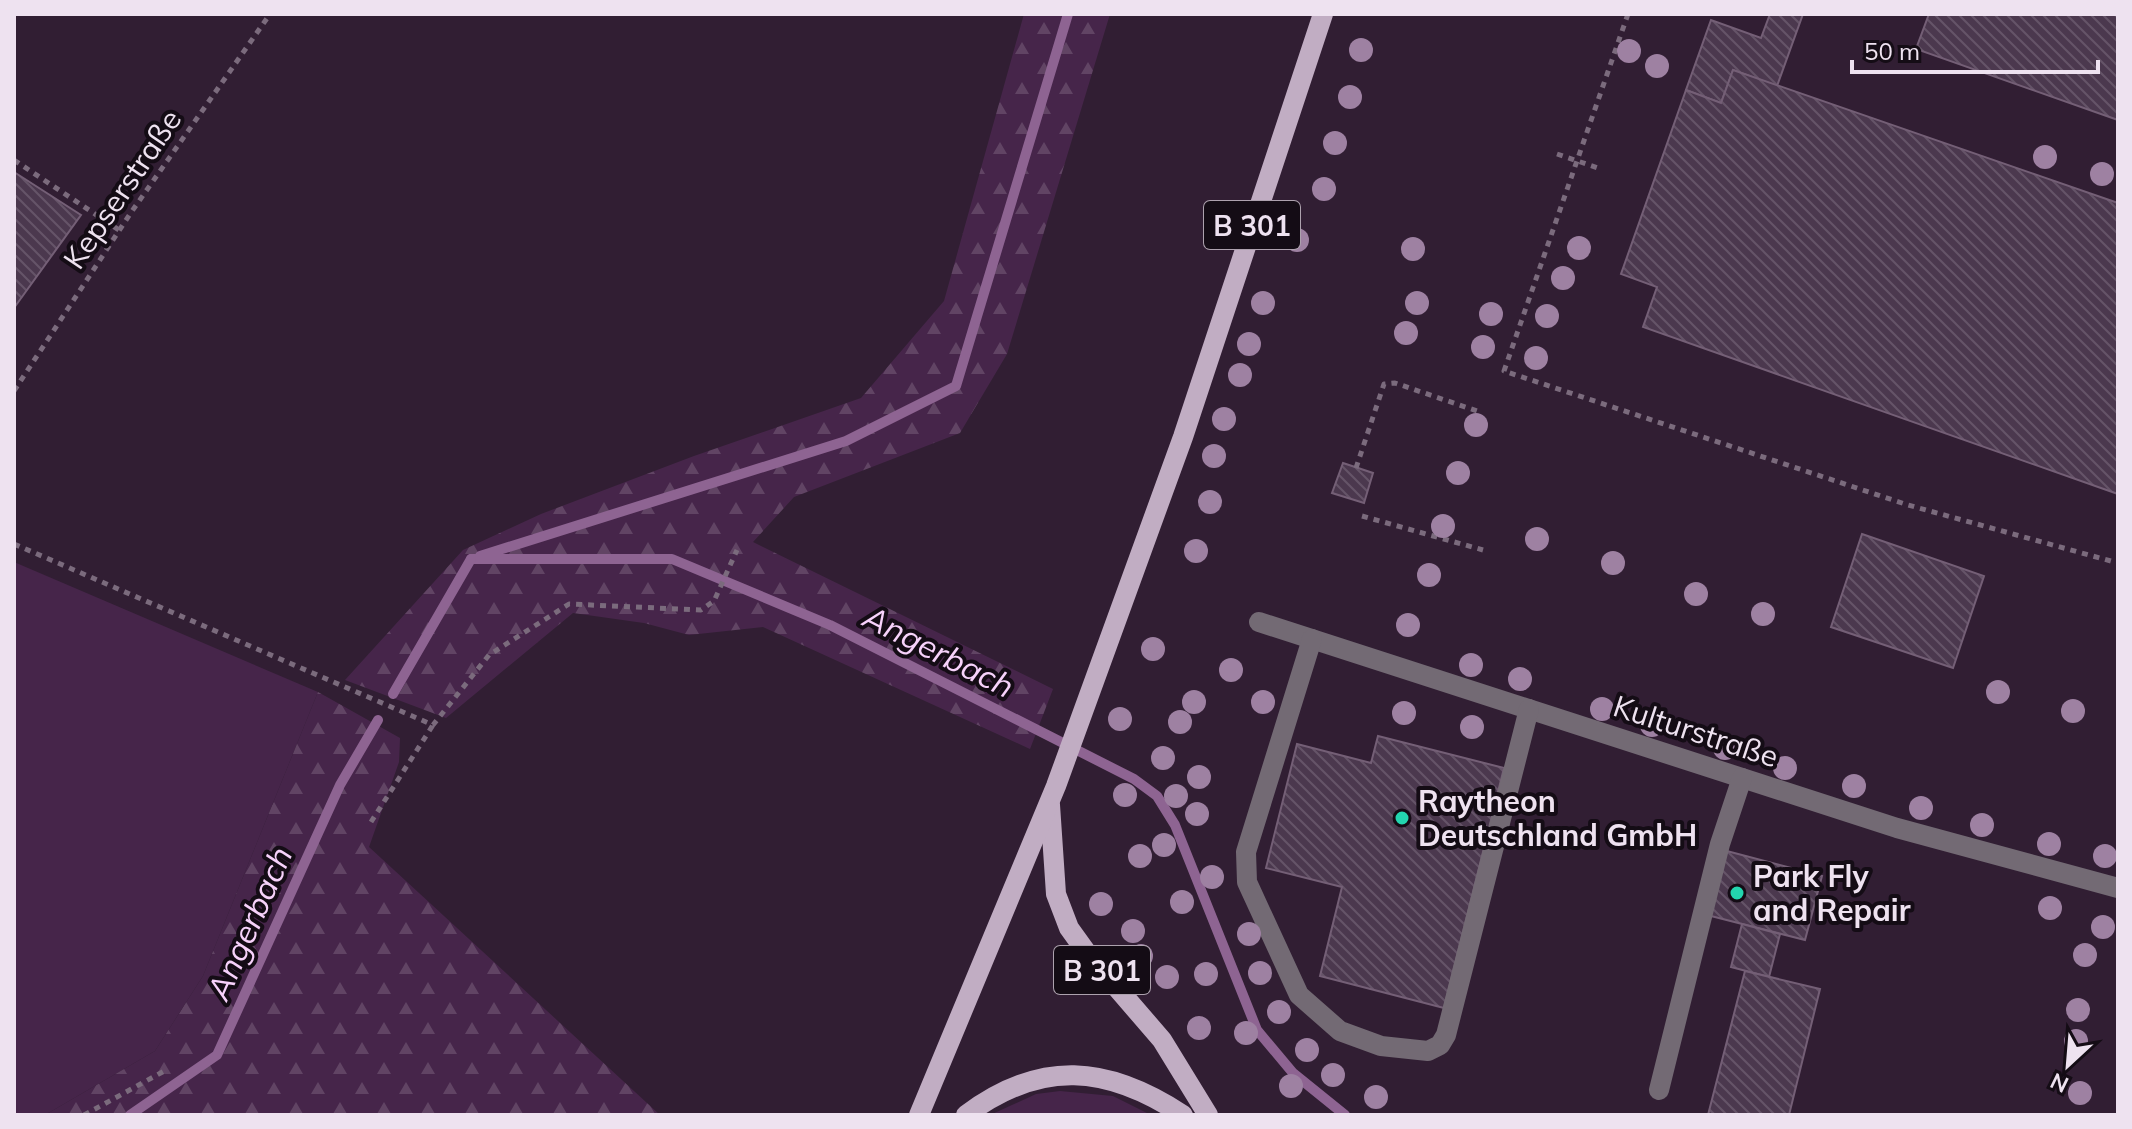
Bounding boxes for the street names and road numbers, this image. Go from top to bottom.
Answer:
street label: Kepserstraße [55,102,189,276]
road number: B 301 [1204,201,1300,249]
street label: Kulturstraße [1609,687,1783,775]
road number: B 301 [1054,946,1150,994]

